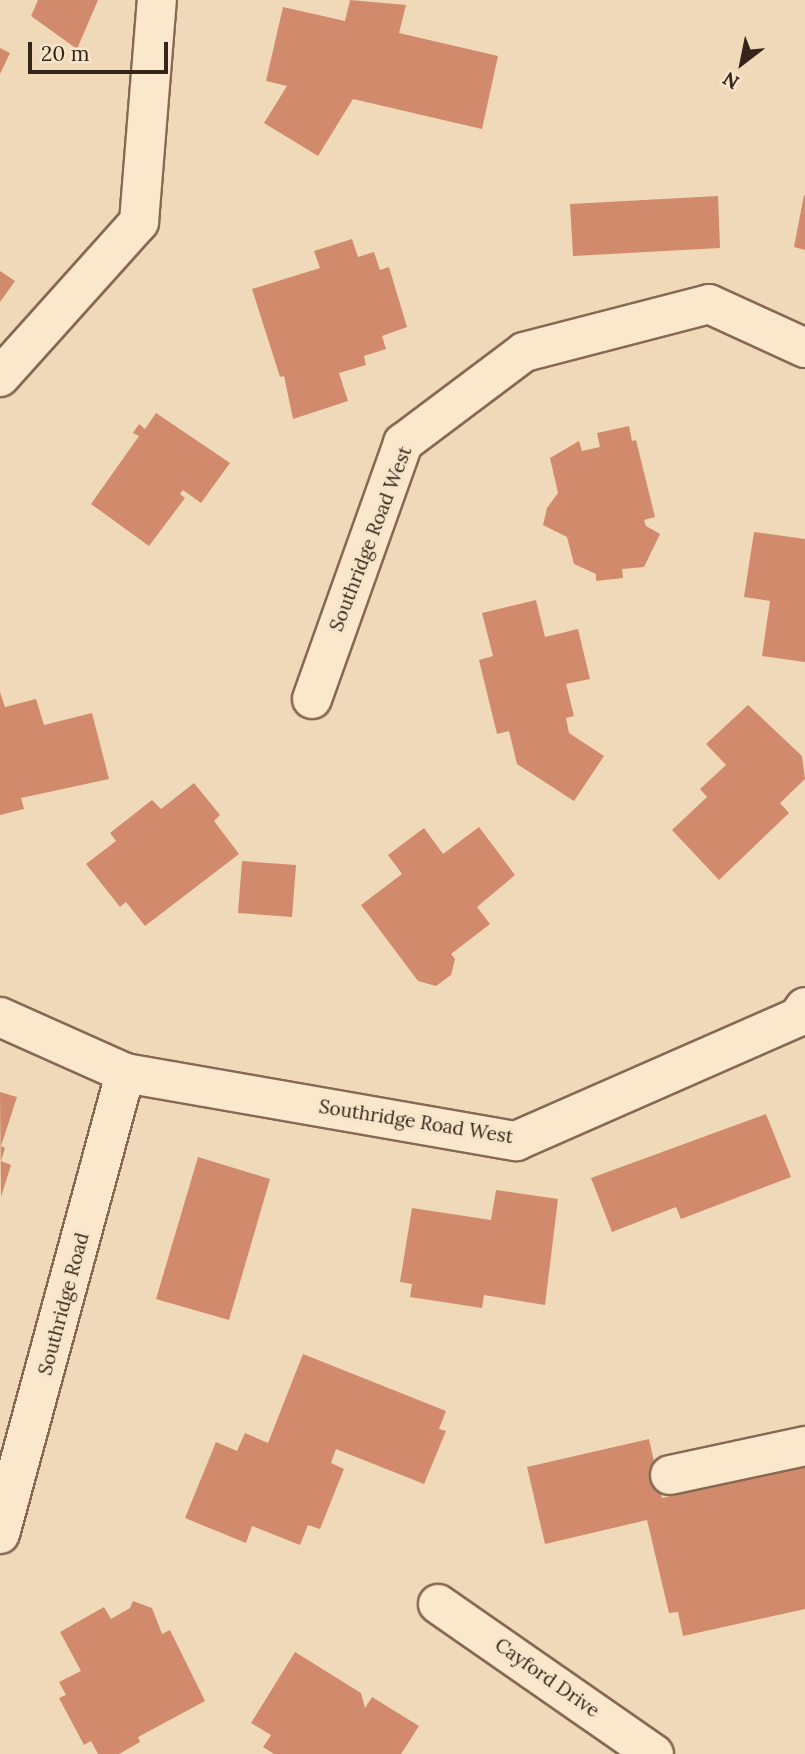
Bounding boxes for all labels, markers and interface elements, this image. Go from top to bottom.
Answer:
scale bar [32,28,172,72]
north arrow [707,28,777,98]
text: 20 m [41,40,90,67]
text: N [718,67,743,95]
street label: Southridge Road West [325,443,417,635]
street label: Southridge Road West [317,1095,515,1149]
street label: Southridge Road [34,1230,94,1378]
street label: Cayford Drive [490,1634,604,1722]

